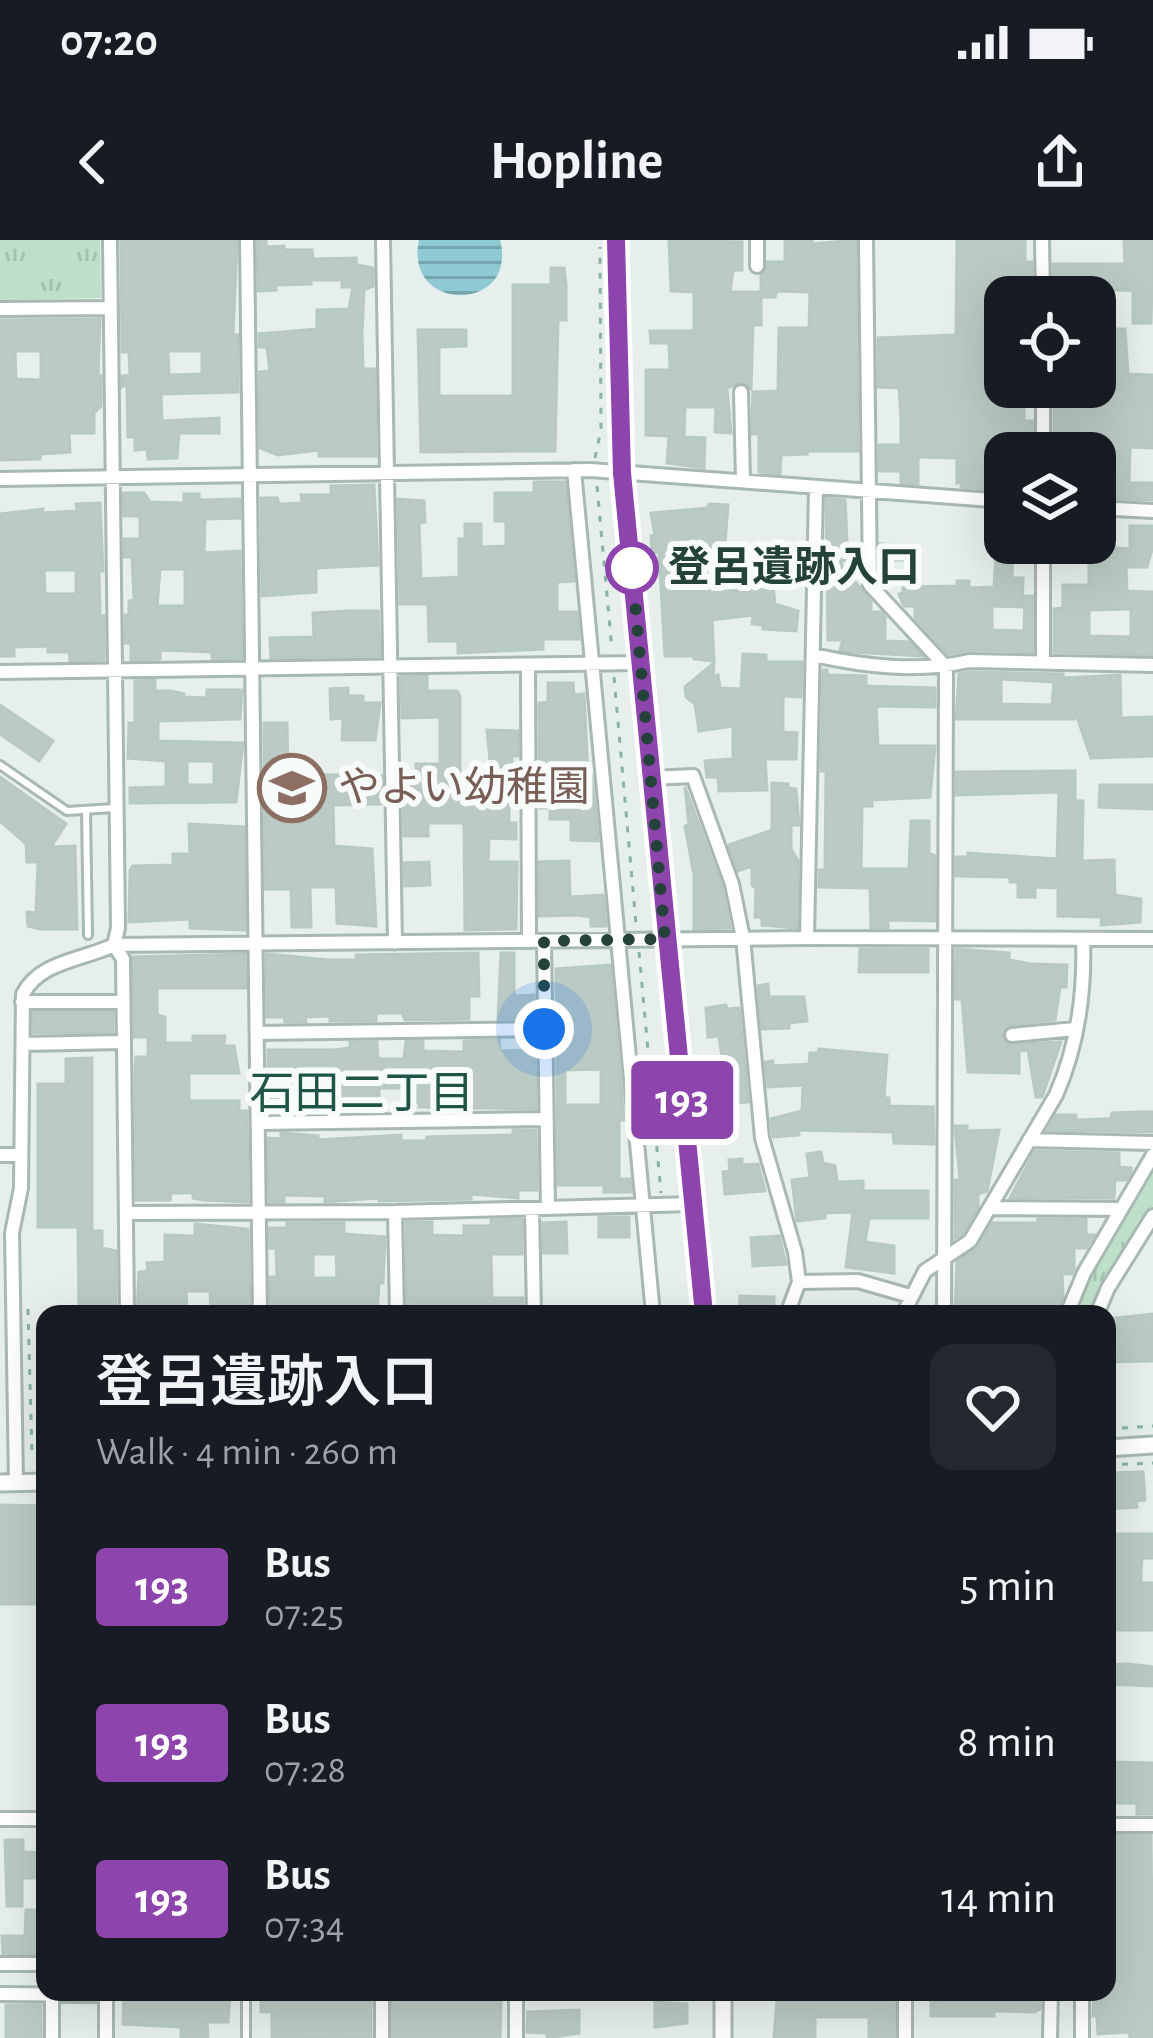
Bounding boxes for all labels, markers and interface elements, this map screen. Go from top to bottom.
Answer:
text: 07:20 [60,19,158,64]
icon: back [60,129,126,195]
icon: share [1027,129,1093,195]
text: Hopline [490,135,663,189]
map controls [984,276,1116,564]
button: locate [984,276,1116,408]
button: layers [984,432,1116,564]
marker: 登呂遺跡入口 [607,543,657,593]
place label: 登呂遺跡入口 [668,545,920,589]
school or university icon: やよい幼稚園 [257,753,327,823]
place label: やよい幼稚園 [338,765,590,809]
your location [514,999,574,1059]
line badge: 193 [613,1061,751,1139]
district label: 石田二丁目 [249,1072,475,1117]
text: 193 [655,1079,709,1121]
button: heart [930,1344,1056,1470]
text: 登呂遺跡入口 [96,1355,438,1412]
text: Walk · 4 min · 260 m [96,1433,398,1472]
text: Bus [264,1541,331,1586]
text: 5 min [960,1564,1056,1609]
text: 193 [135,1566,189,1608]
text: 07:25 [264,1595,344,1634]
text: Bus [264,1697,331,1742]
text: 8 min [957,1720,1056,1765]
text: 193 [135,1722,189,1764]
text: 07:28 [264,1751,346,1790]
text: Bus [264,1853,331,1898]
text: 14 min [941,1876,1056,1921]
text: 193 [135,1878,189,1920]
text: 07:34 [264,1907,345,1946]

